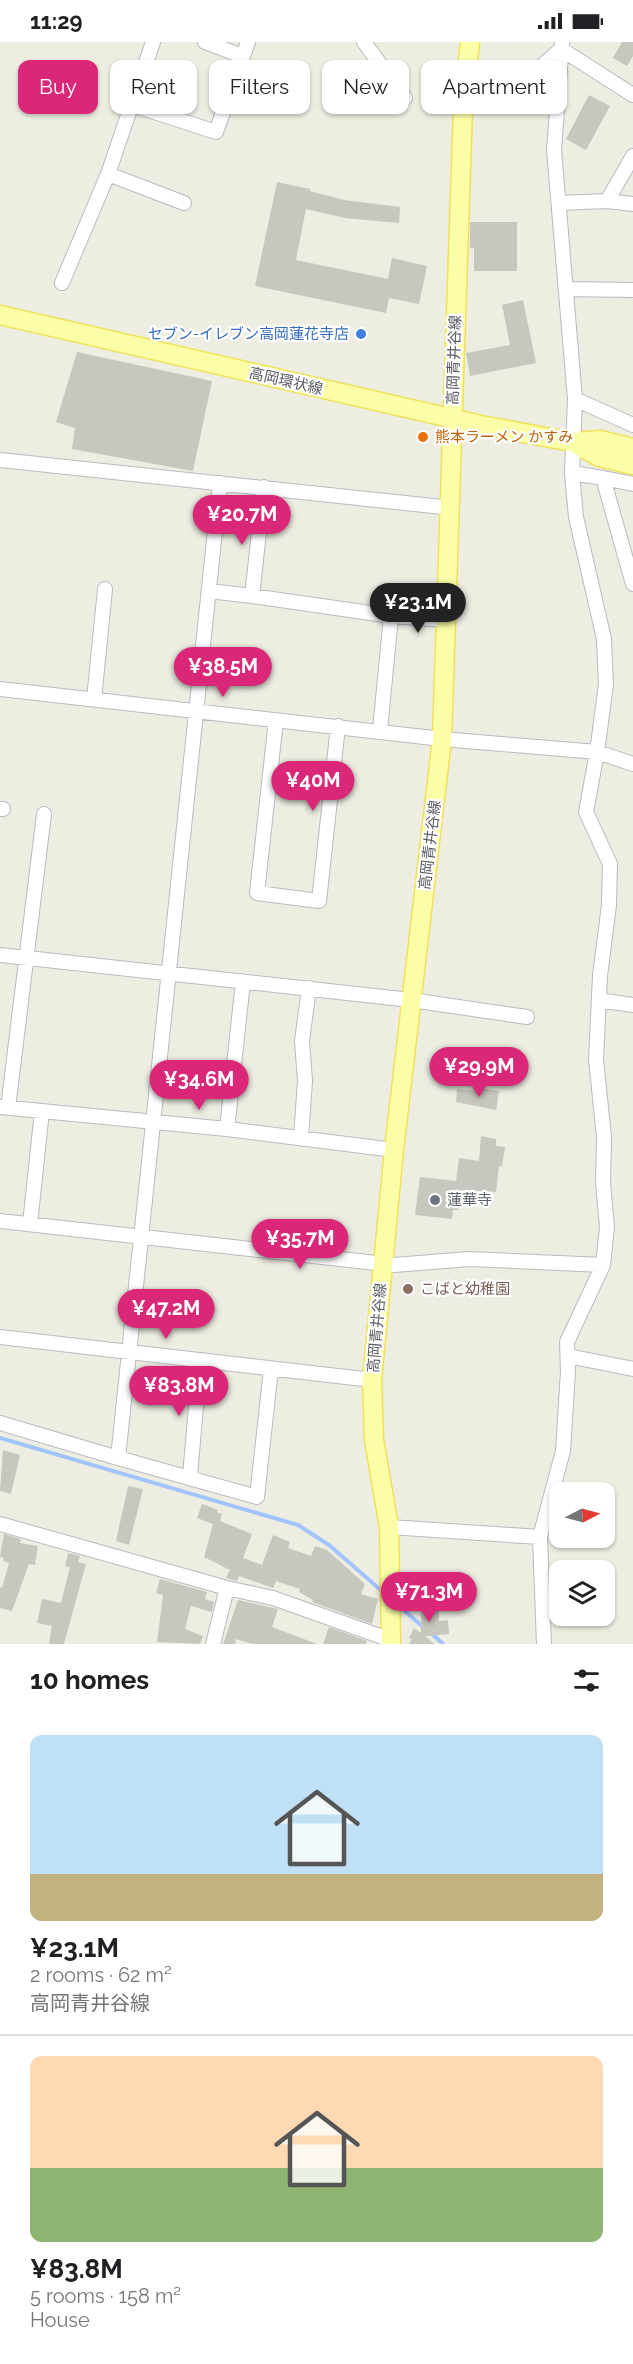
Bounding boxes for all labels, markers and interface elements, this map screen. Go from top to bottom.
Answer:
text: 11:29 [30,8,83,34]
chip: Buy [18,60,98,114]
chip: Rent [110,60,197,114]
chip: Filters [209,60,310,114]
chip: New [322,60,409,114]
chip: Apartment [421,60,567,114]
street label: 高岡青井谷線 [443,315,465,405]
place label: セブン-イレブン高岡蓮花寺店 [148,325,349,343]
marker: セブン-イレブン高岡蓮花寺店 [354,327,368,341]
street label: 高岡環状線 [247,364,325,398]
place label: 熊本ラーメン かすみ [435,428,573,446]
marker: 熊本ラーメン かすみ [416,430,430,444]
pin: ¥20.7M [193,495,291,546]
text: ¥20.7M [207,502,277,526]
pin: ¥23.1M [369,583,467,634]
text: ¥23.1M [384,590,452,614]
pin: ¥38.5M [174,647,272,698]
text: ¥38.5M [188,654,258,678]
pin: ¥40M [277,761,349,812]
text: ¥40M [285,768,341,792]
street label: 高岡青井谷線 [416,799,444,891]
pin: ¥29.9M [430,1047,528,1098]
text: ¥29.9M [444,1054,514,1078]
pin: ¥34.6M [150,1060,248,1111]
text: ¥34.6M [164,1067,234,1091]
place label: 蓮華寺 [447,1191,492,1209]
marker: 蓮華寺 [428,1193,442,1207]
pin: ¥35.7M [251,1219,349,1270]
text: ¥35.7M [265,1226,335,1250]
place label: こばと幼稚園 [420,1280,510,1298]
street label: 高岡青井谷線 [364,1282,390,1374]
marker: こばと幼稚園 [401,1282,415,1296]
pin: ¥47.2M [117,1289,215,1340]
text: ¥47.2M [132,1296,200,1320]
pin: ¥83.8M [130,1366,228,1417]
text: ¥83.8M [143,1373,215,1397]
north arrow [549,1482,615,1548]
map controls [549,1482,615,1626]
button: layers [549,1560,615,1626]
pin: ¥71.3M [380,1572,478,1623]
text: ¥71.3M [395,1579,463,1603]
icon: filters [570,1664,603,1697]
text: 10 homes [30,1665,149,1695]
icon: home [263,1774,371,1882]
text: ¥23.1M [30,1933,119,1963]
text: 2 rooms · 62 m² [30,1963,172,1987]
text: 高岡青井谷線 [30,1991,150,2015]
icon: home [263,2095,371,2203]
text: ¥83.8M [30,2254,123,2284]
text: 5 rooms · 158 m² [30,2284,181,2308]
text: House [30,2308,90,2332]

